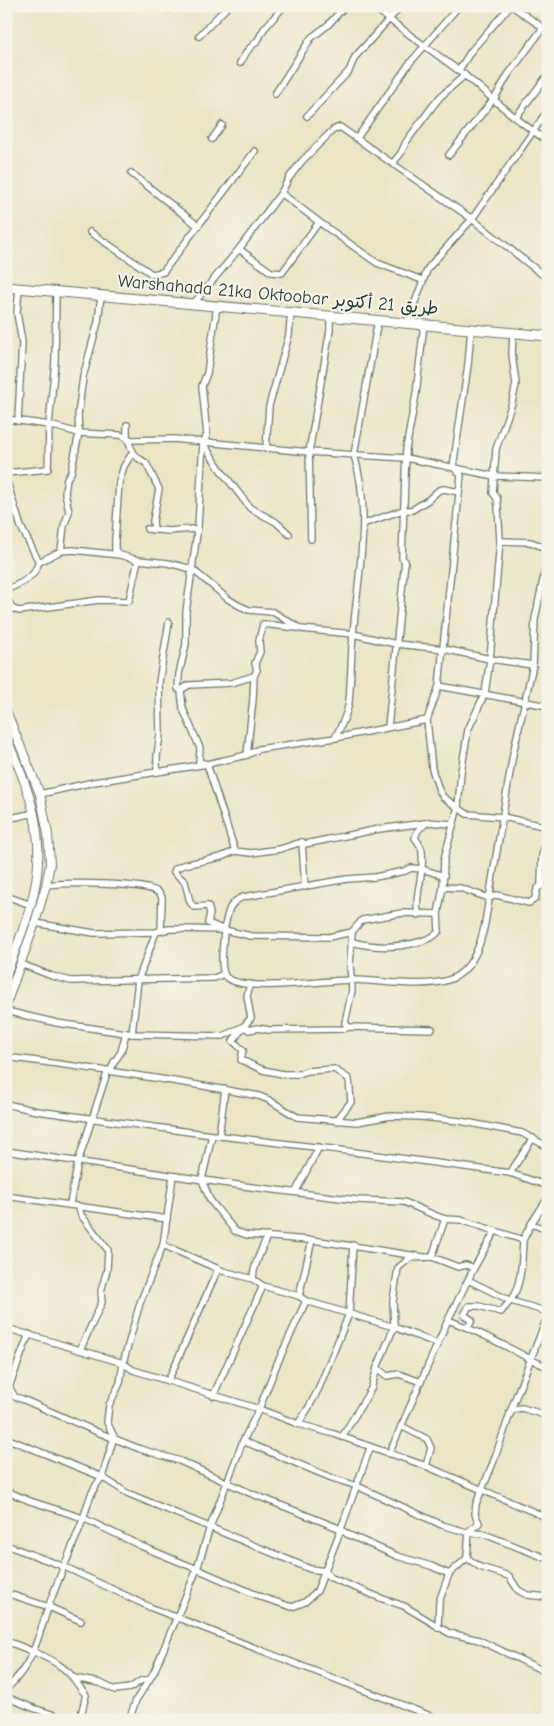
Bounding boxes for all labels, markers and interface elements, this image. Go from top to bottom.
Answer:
street label: Warshahada 21ka Oktoobar طريق 21 أكتوبر [117,271,439,319]

